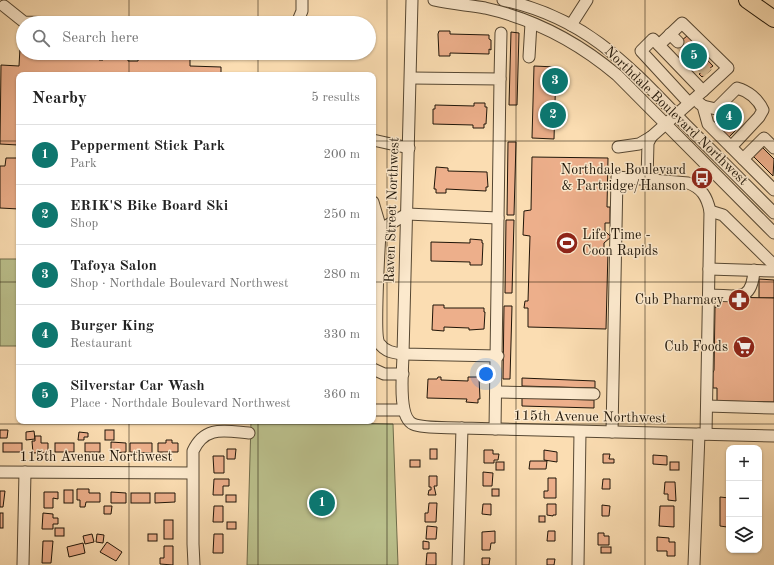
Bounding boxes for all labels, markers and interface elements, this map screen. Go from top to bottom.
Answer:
search box [16,16,376,60]
icon: search [30,27,52,49]
text: Search here [62,31,139,46]
pin: 5 [681,41,707,71]
street label: Northdale Boulevard Northwest [602,44,750,188]
pin: 3 [542,66,568,96]
text: Nearby [32,90,87,107]
text: 5 results [311,91,360,104]
pin: 2 [540,100,566,130]
pin: 4 [716,102,742,132]
street label: Raven Street Northwest [382,137,402,283]
text: Pepperment Stick Park [70,139,225,154]
text: 1 [41,148,49,161]
text: 200 m [323,148,360,161]
text: Park [70,157,97,170]
place label: Northdale Boulevard & Partridge/Hanson [560,163,686,193]
bus stop icon: Northdale Boulevard & Partridge/Hanson [689,165,715,191]
text: ERIK'S Bike Board Ski [70,199,228,214]
text: 2 [41,208,49,221]
text: 250 m [323,208,360,221]
text: Shop [70,217,98,230]
place label: Life Time - Coon Rapids [582,228,658,258]
sports icon: Life Time - Coon Rapids [554,230,580,256]
text: Tafoya Salon [70,259,157,274]
text: 3 [41,268,49,281]
text: 280 m [323,268,360,281]
text: Shop · Northdale Boulevard Northwest [70,277,289,290]
pharmacy icon: Cub Pharmacy [726,287,752,313]
place label: Cub Pharmacy [635,293,725,307]
text: Burger King [70,319,154,334]
text: 4 [41,328,49,341]
text: 330 m [323,328,360,341]
supermarket icon: Cub Foods [731,334,757,360]
text: Restaurant [70,337,132,350]
place label: Cub Foods [664,340,728,354]
your location [476,364,496,384]
text: Silverstar Car Wash [70,379,205,394]
text: 5 [41,388,49,401]
text: 360 m [323,388,360,401]
text: Place · Northdale Boulevard Northwest [70,397,291,410]
street label: 115th Avenue Northwest [513,409,667,425]
map controls [726,445,762,553]
button: + [726,445,762,481]
street label: 115th Avenue Northwest [20,450,172,464]
button: − [726,481,762,517]
pin: 1 [309,488,335,518]
button: layers [726,517,762,553]

